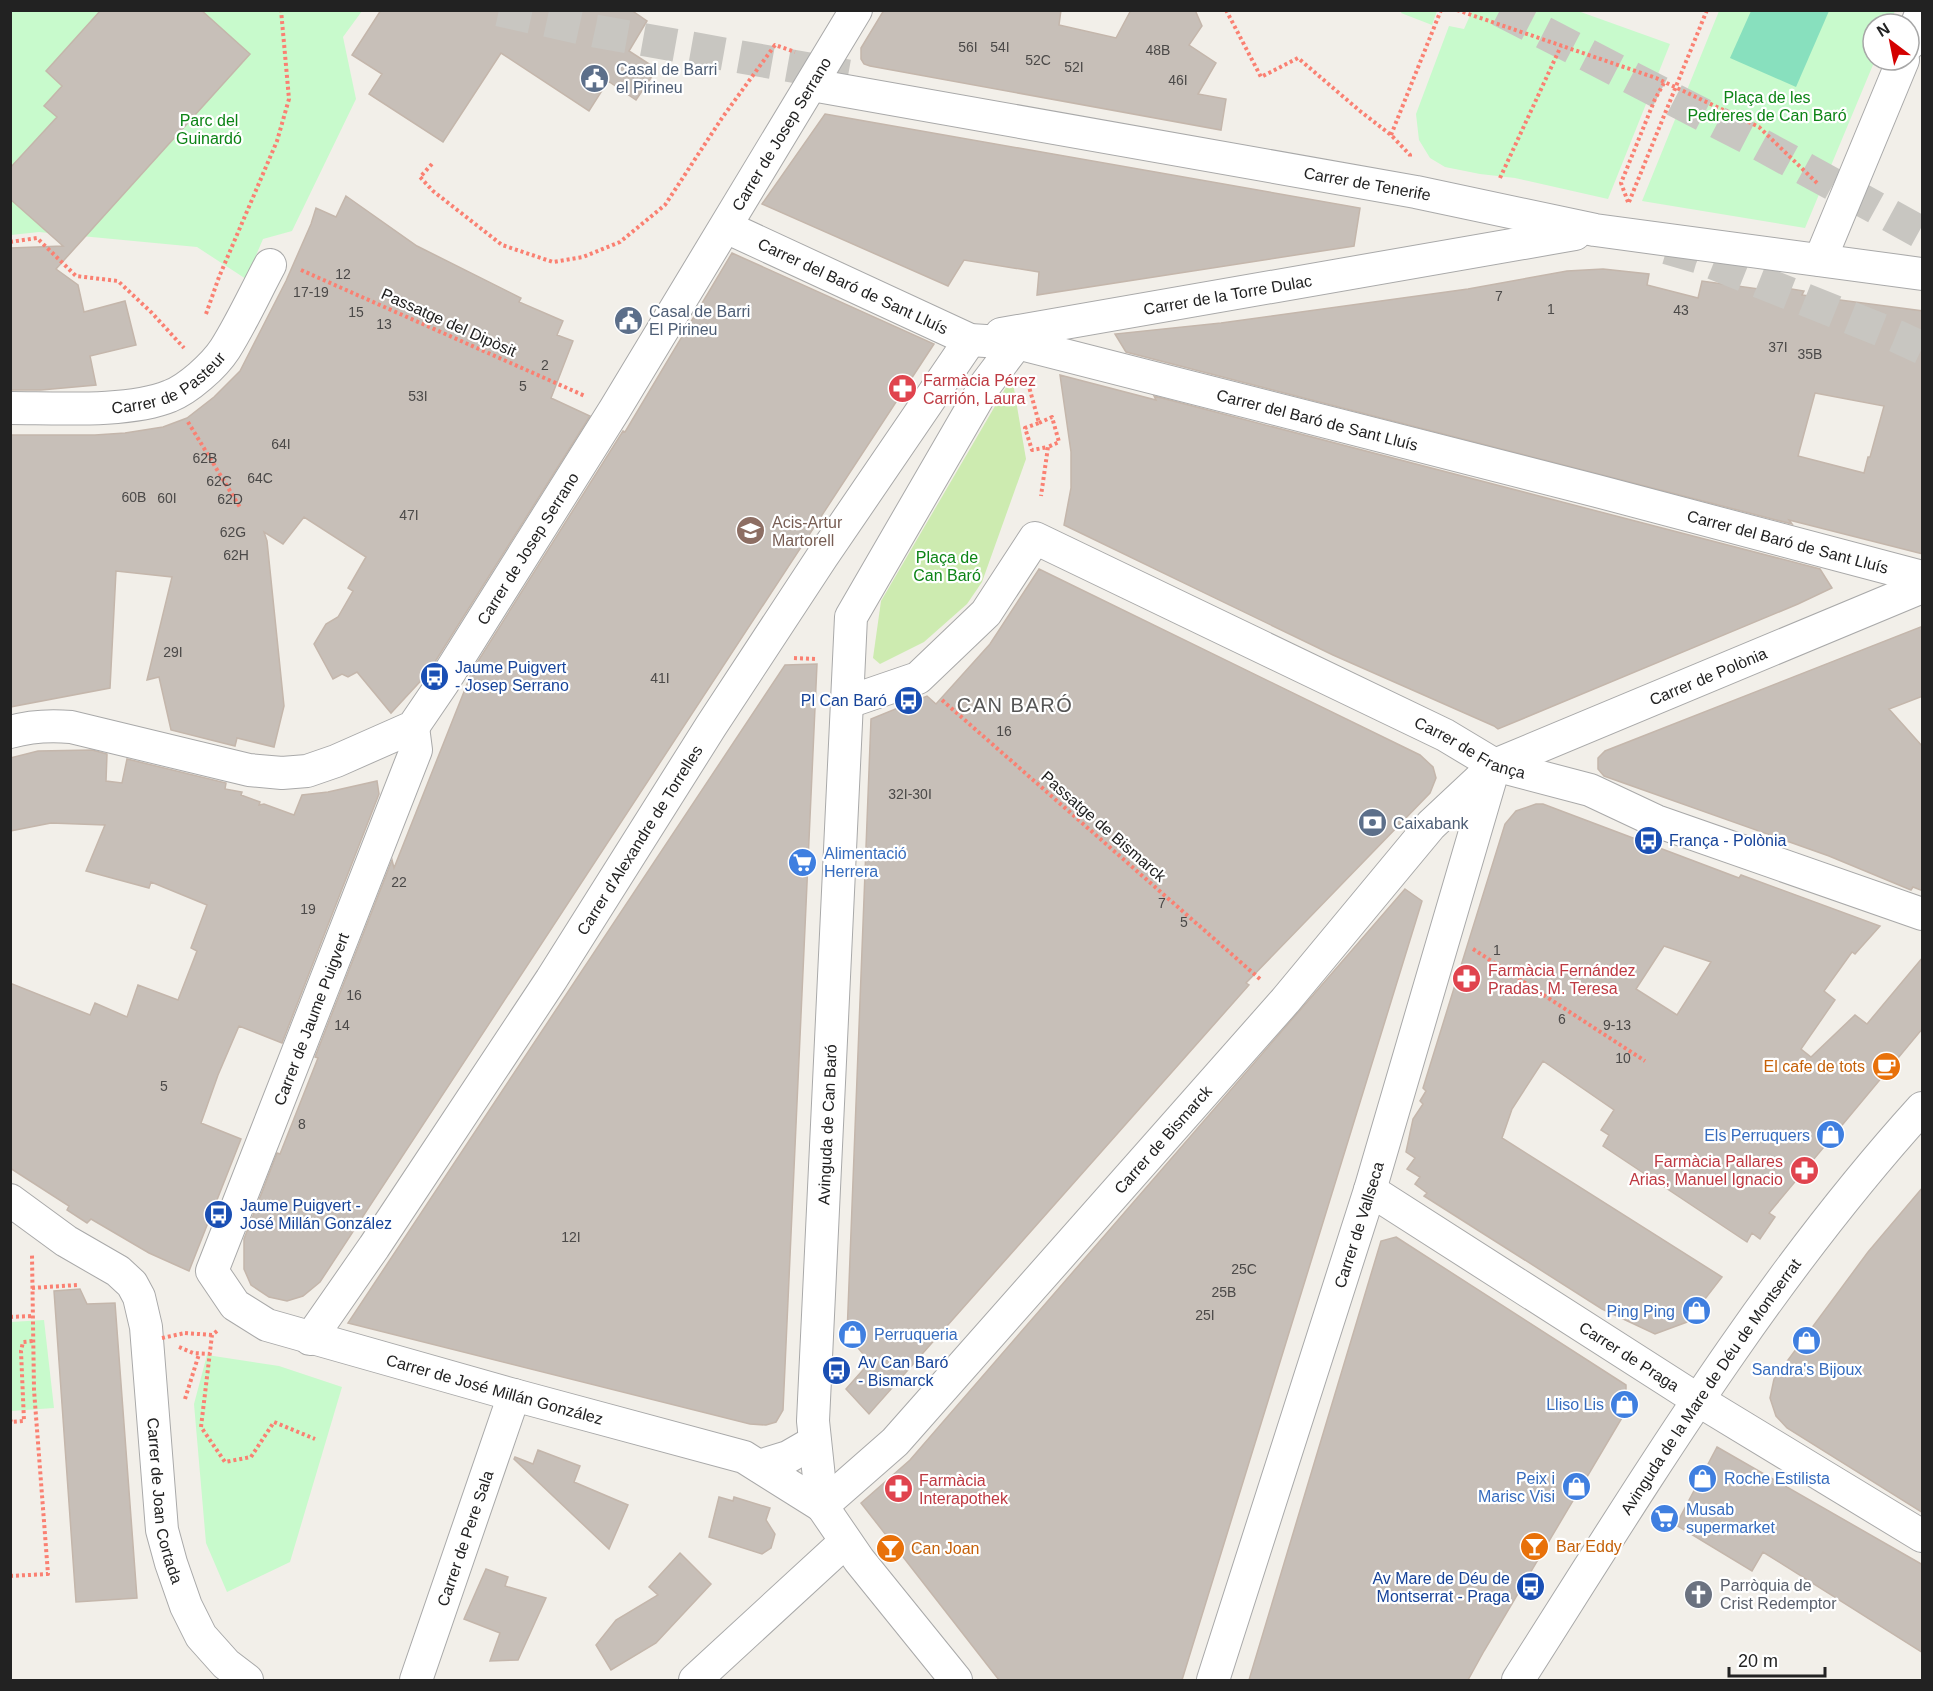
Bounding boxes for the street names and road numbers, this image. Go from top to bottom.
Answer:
street label: Carrer de Josep Serrano [729,54,835,214]
street label: Carrer de Tenerife [1302,164,1432,204]
street label: Carrer del Baró de Sant Lluís [755,235,950,338]
street label: Carrer de la Torre Dulac [1142,272,1313,318]
street label: Passatge del Dipòsit [379,285,519,360]
street label: Carrer de Pasteur [111,348,229,416]
street label: Carrer del Baró de Sant Lluís [1215,386,1420,454]
street label: Carrer de Josep Serrano [474,469,582,628]
street label: Carrer del Baró de Sant Lluís [1685,507,1890,577]
street label: Carrer de Polònia [1647,645,1770,709]
street label: Carrer de França [1412,714,1527,782]
street label: Carrer d'Alexandre de Torrelles [574,742,706,938]
street label: Passatge de Bismarck [1038,768,1170,886]
street label: Carrer de Jaume Puigvert [271,930,352,1108]
street label: Avinguda de Can Baró [815,1044,840,1205]
street label: Carrer de Bismarck [1111,1082,1216,1197]
street label: Carrer de Vallseca [1331,1160,1387,1290]
street label: Avinguda de la Mare de Déu de Montserrat [1617,1255,1804,1518]
street label: Carrer de Praga [1576,1318,1682,1395]
street label: Carrer de José Millán González [384,1351,605,1428]
street label: Carrer de Joan Cortada [144,1417,186,1586]
street label: Carrer de Pere Sala [434,1468,496,1608]

